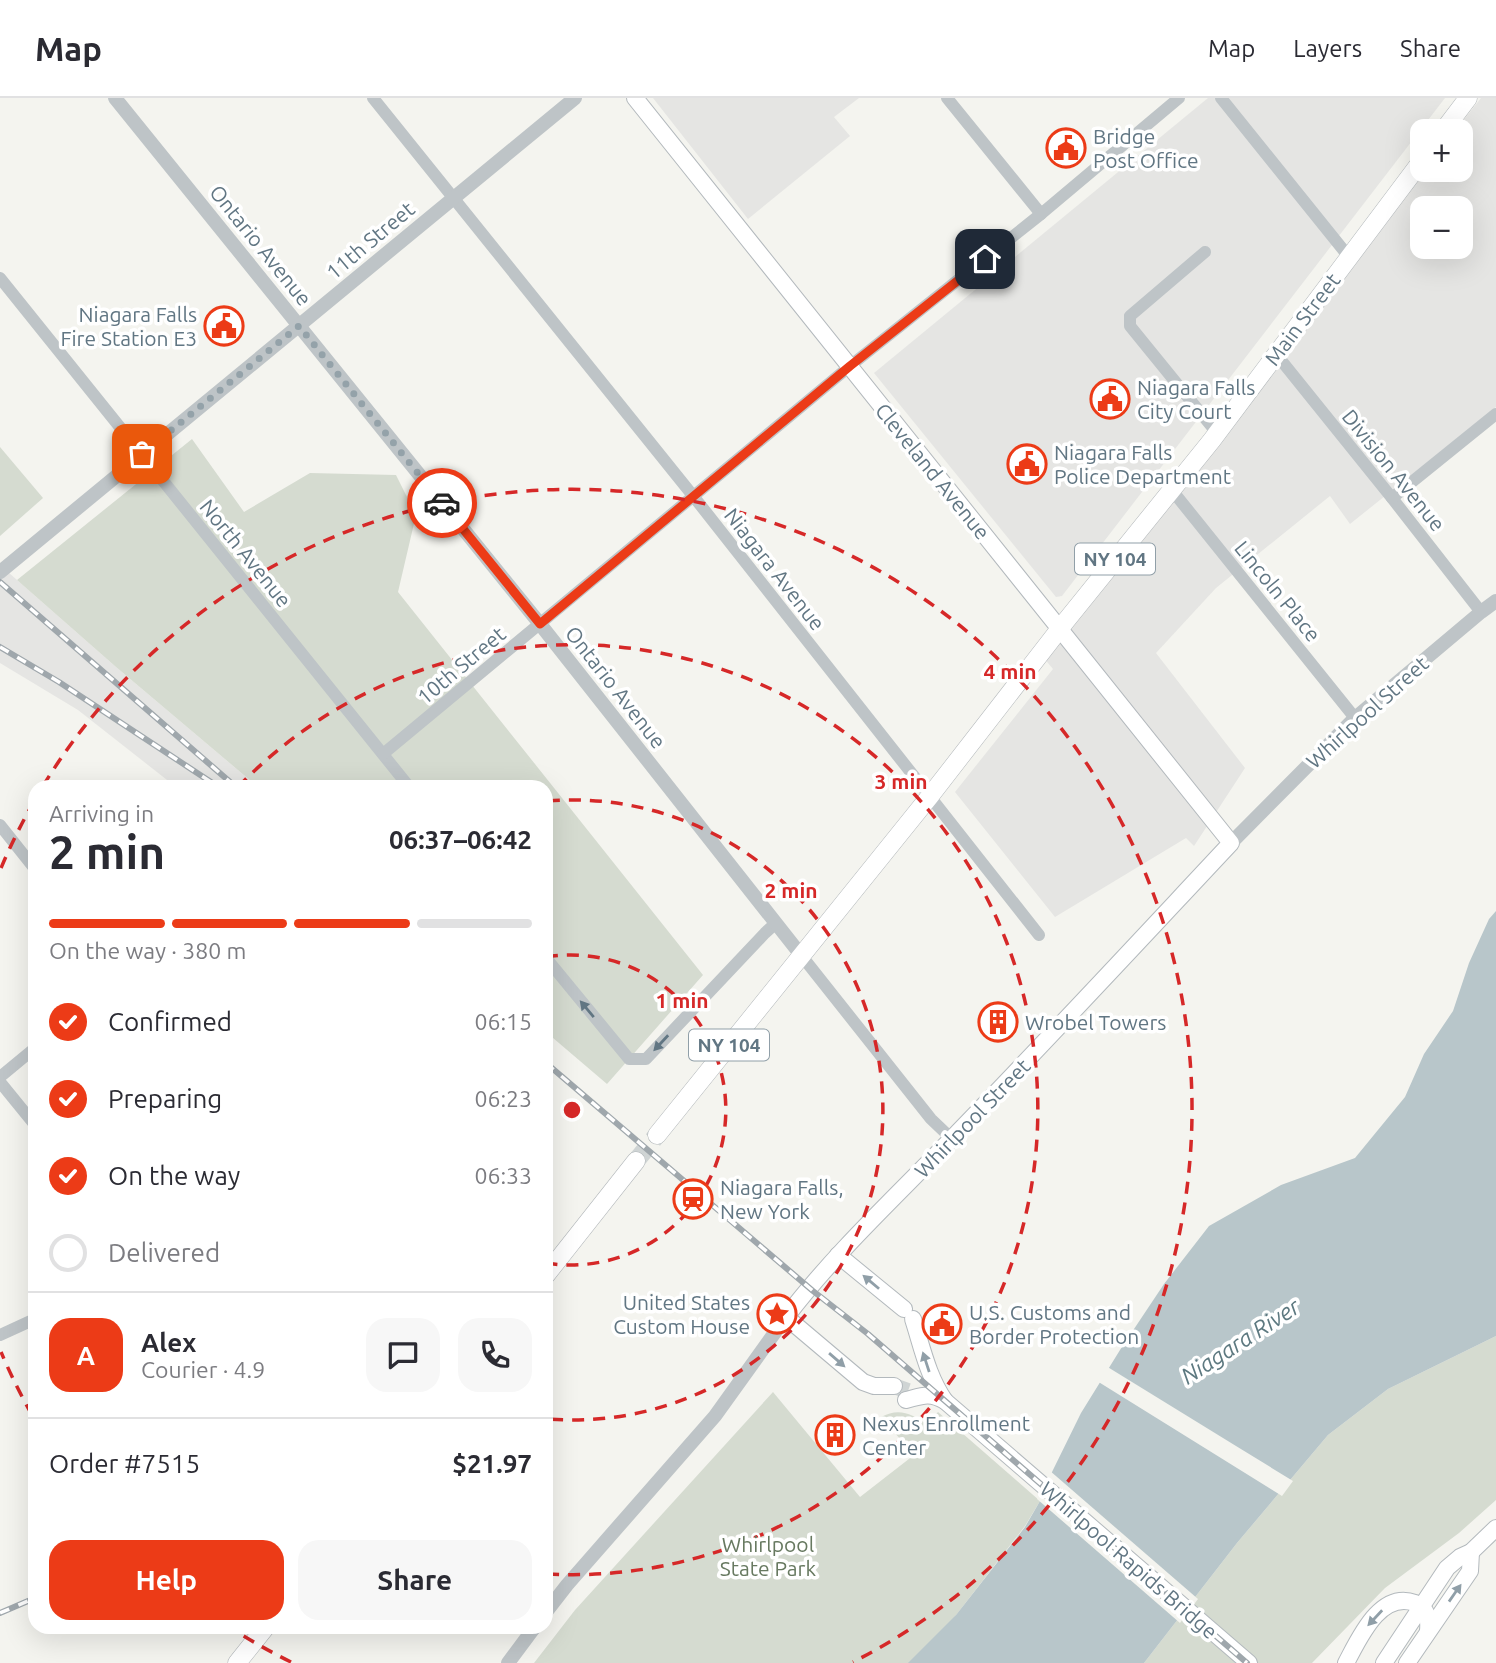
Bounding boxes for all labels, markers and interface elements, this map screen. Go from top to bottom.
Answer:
text: Map [35,30,102,67]
text: Map [1208,35,1255,62]
text: Layers [1293,35,1362,62]
text: Share [1400,35,1461,62]
map controls [1410,119,1473,259]
button: + [1410,119,1473,182]
place label: Bridge Post Office [1093,124,1198,172]
public building icon: Bridge Post Office [1045,127,1087,169]
street label: Ontario Avenue [205,180,317,310]
street label: 11th Street [321,196,419,284]
button: − [1410,196,1473,259]
pin [955,229,1015,289]
icon: home [966,240,1004,278]
street label: Main Street [1259,268,1345,370]
place label: Niagara Falls Fire Station E3 [60,302,197,350]
public building icon: Niagara Falls Fire Station E3 [203,305,245,347]
place label: Niagara Falls City Court [1137,375,1255,423]
public building icon: Niagara Falls City Court [1089,378,1131,420]
street label: Cleveland Avenue [871,398,995,544]
street label: Division Avenue [1338,404,1450,536]
pin [112,424,172,484]
icon: bag [123,435,161,473]
place label: Niagara Falls Police Department [1054,440,1231,488]
public building icon: Niagara Falls Police Department [1006,443,1048,485]
courier [407,468,477,538]
icon: car [423,484,461,522]
street label: North Avenue [195,495,297,611]
street label: Niagara Avenue [720,503,830,635]
street label: Lincoln Place [1230,536,1326,646]
road number: NY 104 [1075,544,1155,574]
street label: 10th Street [412,621,510,709]
street label: Ontario Avenue [561,621,671,753]
street label: Whirlpool Street [1301,651,1433,773]
text: 4 min [983,659,1037,683]
text: 3 min [874,769,928,793]
text: Arriving in [49,801,154,826]
text: 06:37–06:42 [389,825,532,854]
text: 2 min [49,826,165,878]
text: 2 min [764,878,818,902]
text: On the way · 380 m [49,938,246,963]
text: 1 min [655,988,709,1012]
one-way arrow [580,1000,595,1017]
building icon: Wrobel Towers [977,1001,1019,1043]
icon: check [49,1003,87,1041]
text: Confirmed [108,1007,232,1036]
text: 06:15 [474,1009,532,1034]
place label: Wrobel Towers [1025,1010,1166,1034]
road number: NY 104 [689,1029,769,1060]
one-way arrow [654,1034,670,1051]
street label: Whirlpool Street [909,1054,1035,1182]
icon: check [49,1080,87,1118]
text: Preparing [108,1084,222,1113]
text: 06:23 [474,1086,532,1111]
centre of rings [560,1098,584,1122]
icon: check [49,1157,87,1195]
text: On the way [108,1161,240,1190]
text: 06:33 [474,1163,532,1188]
place label: Niagara Falls, New York [720,1175,844,1223]
station icon: Niagara Falls, New York [672,1178,714,1220]
text: Delivered [108,1238,220,1267]
one-way arrow [862,1275,879,1290]
place label: United States Custom House [613,1290,750,1338]
place icon: United States Custom House [756,1293,798,1335]
water label: Niagara River [1176,1293,1305,1389]
place label: U.S. Customs and Border Protection [969,1300,1139,1348]
public building icon: U.S. Customs and Border Protection [921,1303,963,1345]
button: chat [366,1318,440,1392]
button: phone [458,1318,532,1392]
text: Alex [141,1328,196,1357]
text: A [77,1341,95,1370]
one-way arrow [920,1351,931,1372]
one-way arrow [828,1352,846,1368]
text: Courier · 4.9 [141,1357,265,1382]
place label: Nexus Enrollment Center [862,1411,1030,1459]
building icon: Nexus Enrollment Center [814,1414,856,1456]
text: Order #7515 [49,1449,200,1478]
text: $21.97 [452,1449,532,1478]
street label: Whirlpool Rapids Bridge [1036,1477,1222,1643]
park label: Whirlpool State Park [720,1532,817,1580]
button: Help [49,1540,284,1620]
button: Share [298,1540,532,1620]
one-way arrow [1448,1584,1462,1602]
one-way arrow [1367,1609,1383,1627]

